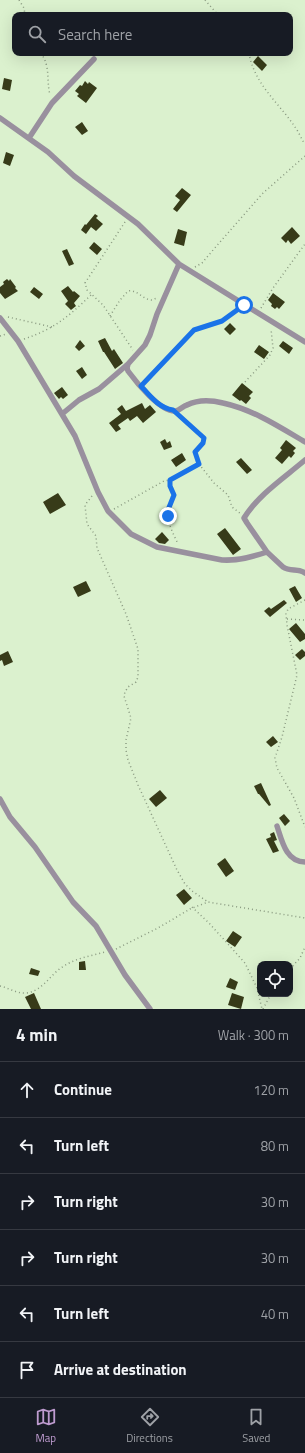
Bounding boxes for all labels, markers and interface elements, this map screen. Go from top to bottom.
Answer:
search box [12,12,293,56]
icon: search [26,23,48,45]
text: Search here [58,23,132,46]
route start [235,296,253,314]
route end [159,507,177,525]
map controls [257,961,293,997]
button: locate [257,961,293,997]
text: 4 min [16,1022,57,1048]
text: Walk · 300 m [218,1025,289,1045]
text: Continue [54,1078,112,1101]
icon: ahead [16,1079,38,1101]
text: 120 m [253,1080,289,1100]
text: Turn left [54,1134,109,1157]
icon: left [16,1135,38,1157]
text: 80 m [261,1136,289,1156]
text: Turn right [54,1190,118,1213]
icon: right [16,1191,38,1213]
text: 30 m [261,1192,289,1212]
text: Turn right [54,1246,118,1269]
icon: right [16,1247,38,1269]
text: 30 m [261,1248,289,1268]
text: Turn left [54,1302,109,1325]
icon: left [16,1303,38,1325]
text: 40 m [261,1304,289,1324]
text: Arrive at destination [54,1358,187,1381]
icon: arrive [16,1359,38,1381]
tab: Map [35,1406,57,1446]
tab: Directions [126,1406,173,1446]
tab: Saved [242,1406,270,1446]

